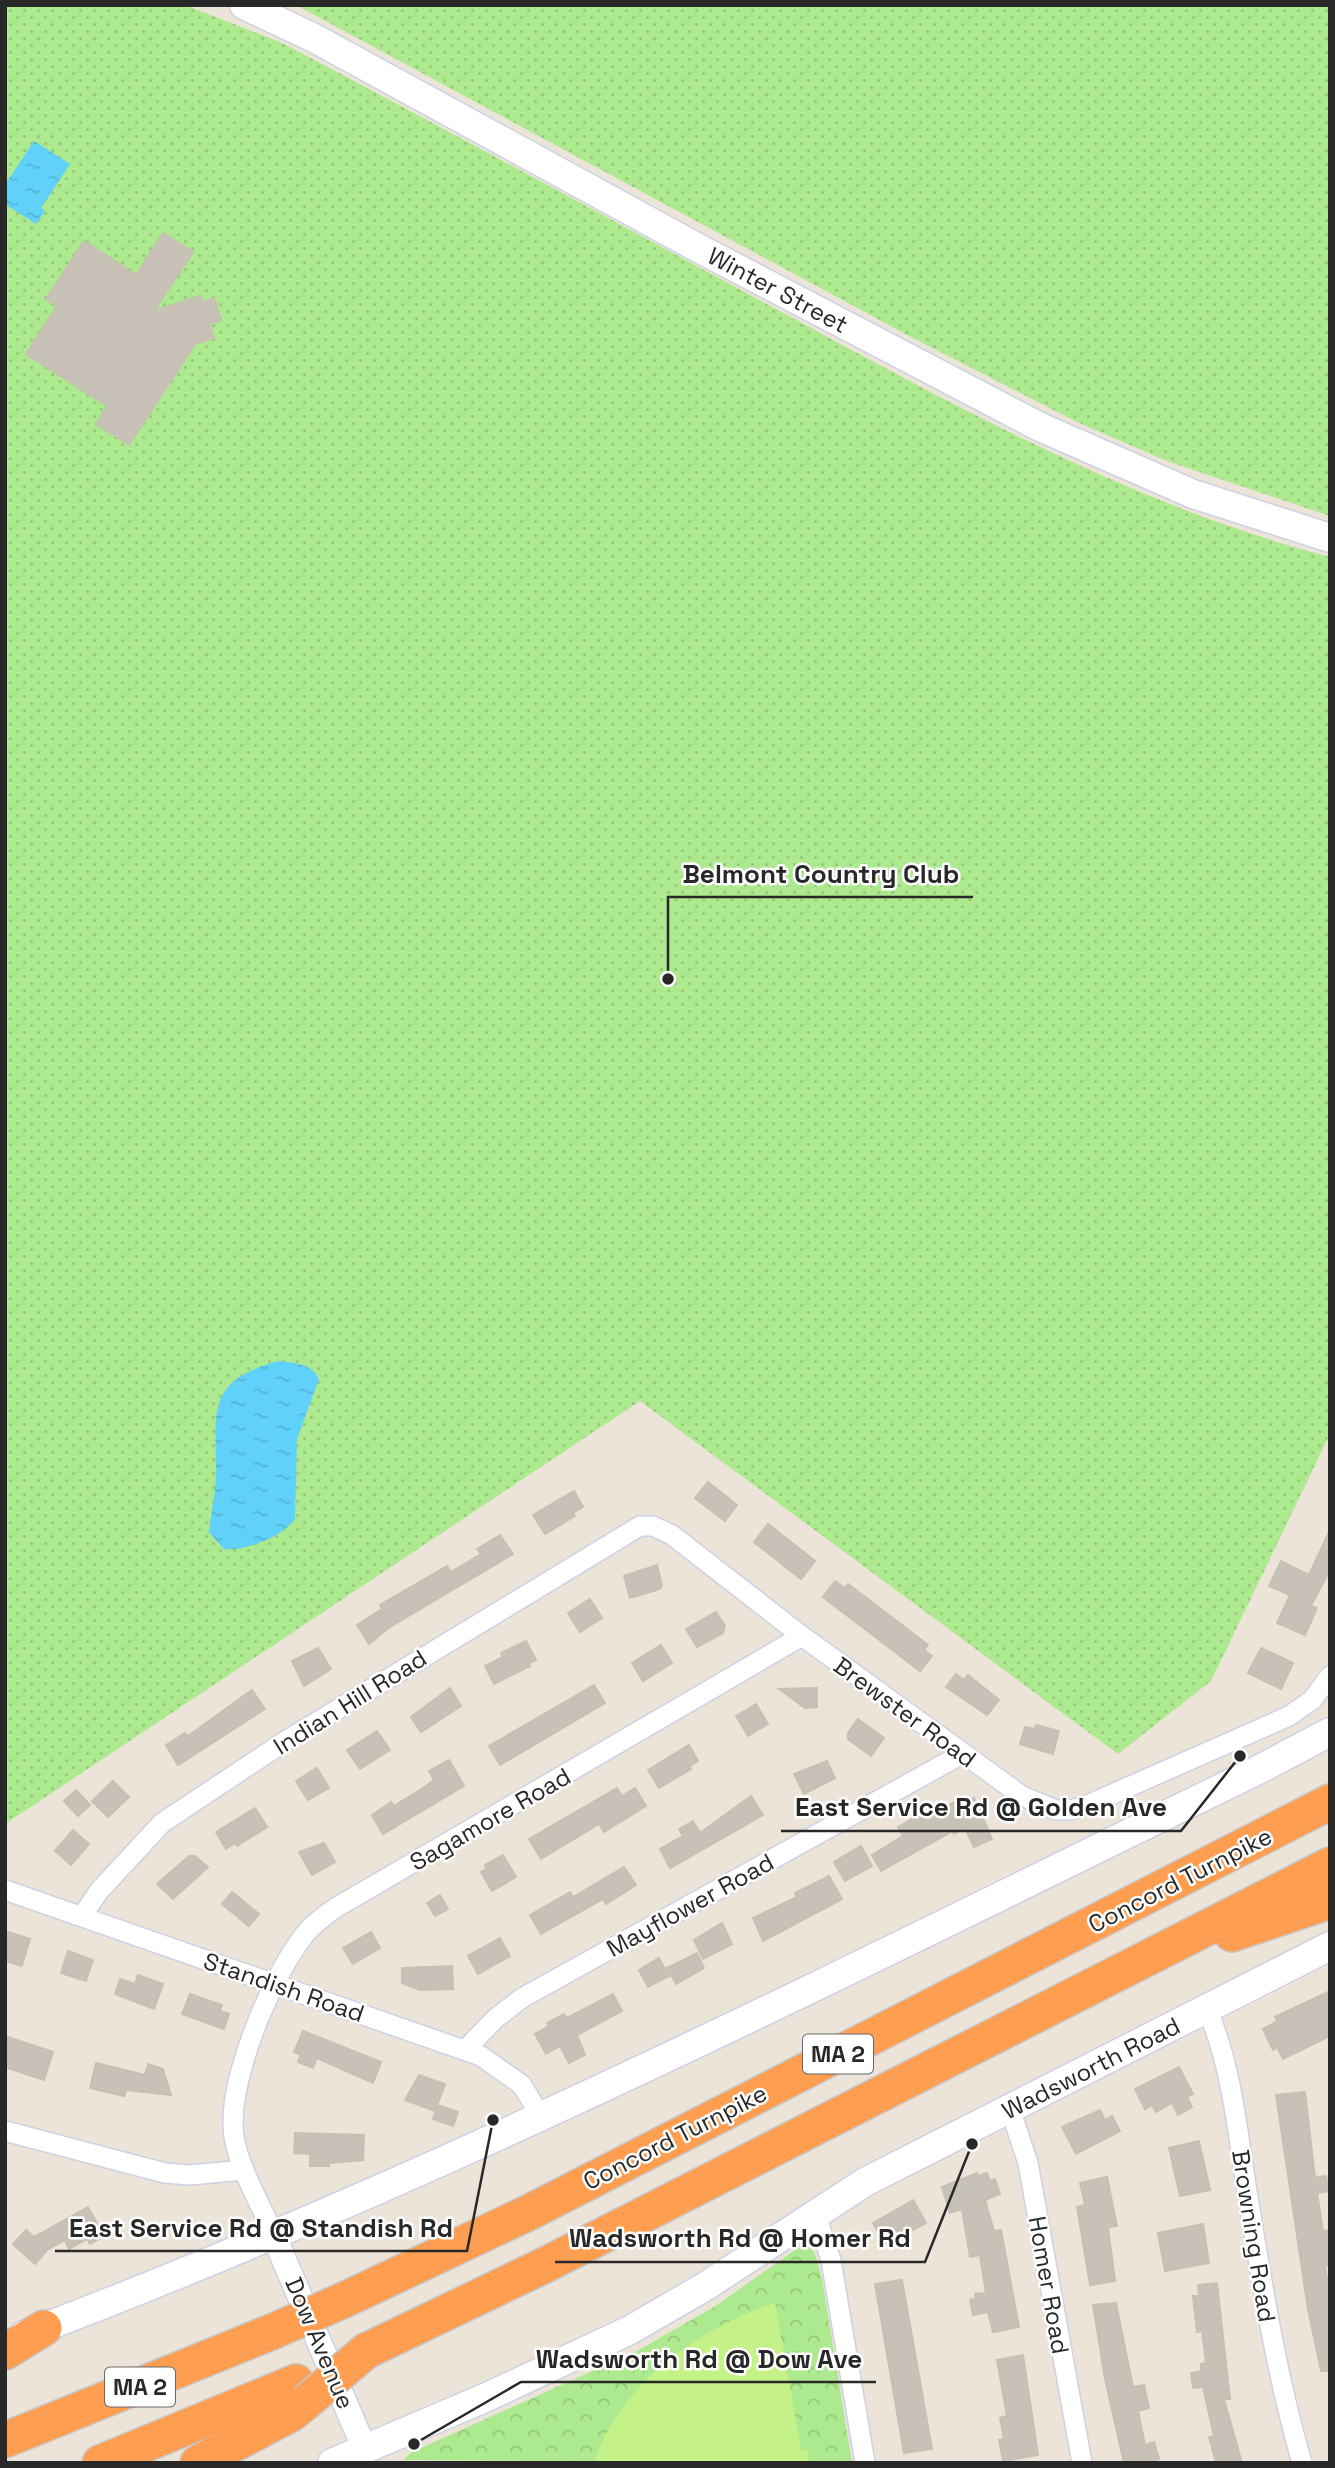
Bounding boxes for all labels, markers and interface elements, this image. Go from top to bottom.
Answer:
street label: Winter Street [702,240,854,340]
callout: Belmont Country Club [668,850,973,897]
text: Belmont Country Club [683,857,959,891]
street label: Indian Hill Road [268,1642,432,1762]
street label: Brewster Road [828,1650,982,1774]
street label: Sagamore Road [404,1760,576,1878]
callout: East Service Rd @ Golden Ave [781,1784,1181,1831]
text: East Service Rd @ Golden Ave [795,1790,1167,1824]
street label: Concord Turnpike [1083,1820,1277,1940]
street label: Mayflower Road [601,1846,779,1964]
street label: Standish Road [200,1945,368,2029]
street label: Wadsworth Road [997,2010,1185,2126]
road number: MA 2 [803,2035,873,2074]
street label: Concord Turnpike [578,2077,772,2197]
street label: Browning Road [1225,2148,1283,2324]
callout: East Service Rd @ Standish Rd [55,2204,467,2251]
text: East Service Rd @ Standish Rd [69,2211,453,2245]
street label: Homer Road [1022,2214,1076,2356]
callout: Wadsworth Rd @ Homer Rd [555,2215,925,2262]
text: Wadsworth Rd @ Homer Rd [569,2221,911,2255]
street label: Dow Avenue [278,2272,362,2414]
callout: Wadsworth Rd @ Dow Ave [521,2335,876,2382]
text: Wadsworth Rd @ Dow Ave [536,2342,862,2376]
road number: MA 2 [105,2368,175,2406]

